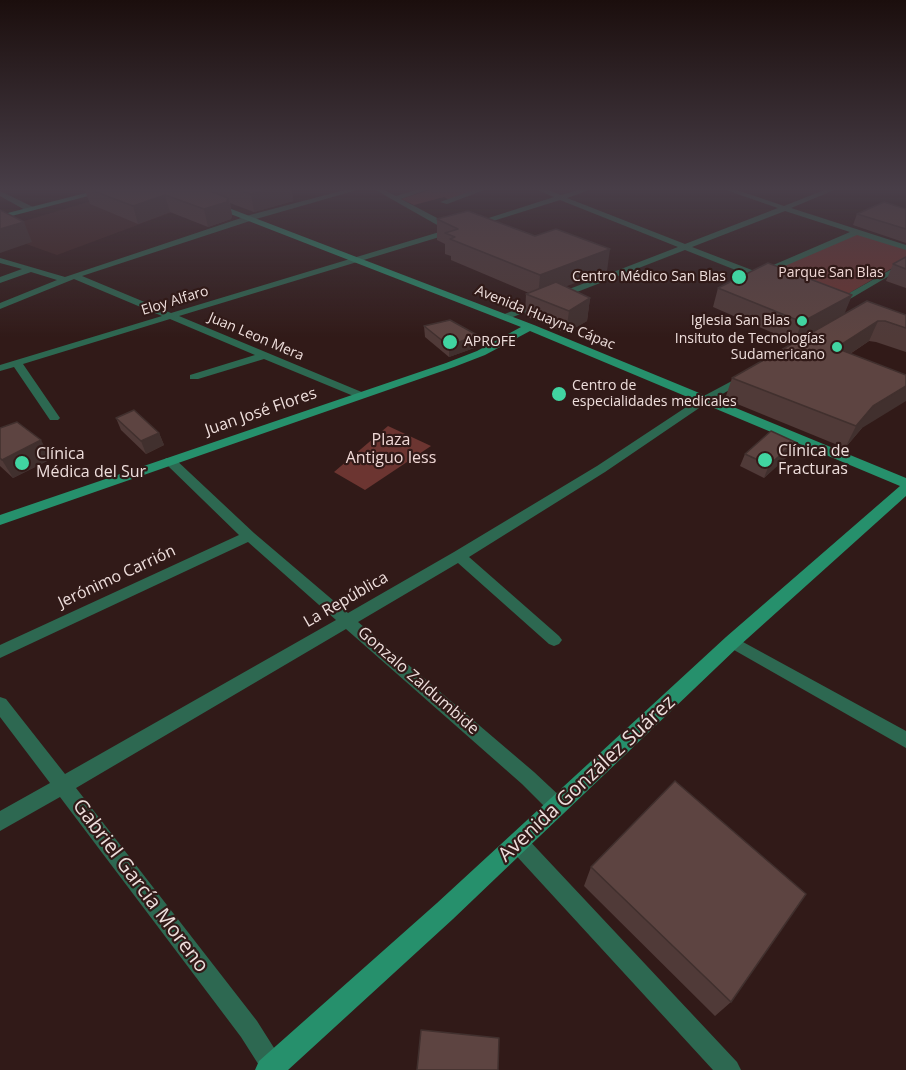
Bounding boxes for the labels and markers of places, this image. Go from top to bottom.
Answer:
marker: Centro Médico San Blas [730,268,748,286]
place label: Centro Médico San Blas [572,269,726,285]
place label: Iglesia San Blas [691,313,790,329]
marker: Iglesia San Blas [795,314,809,328]
place label: Insituto de Tecnologías Sudamericano [675,331,825,364]
marker: APROFE [441,333,459,351]
place label: APROFE [464,334,516,350]
marker: Insituto de Tecnologías Sudamericano [830,340,844,354]
place label: Centro de especialidades medicales [572,378,737,410]
marker: Centro de especialidades medicales [550,385,568,403]
place label: Clínica de Fracturas [778,441,849,479]
place label: Clínica Médica del Sur [36,444,146,482]
marker: Clínica de Fracturas [756,451,774,469]
marker: Clínica Médica del Sur [13,454,31,472]

